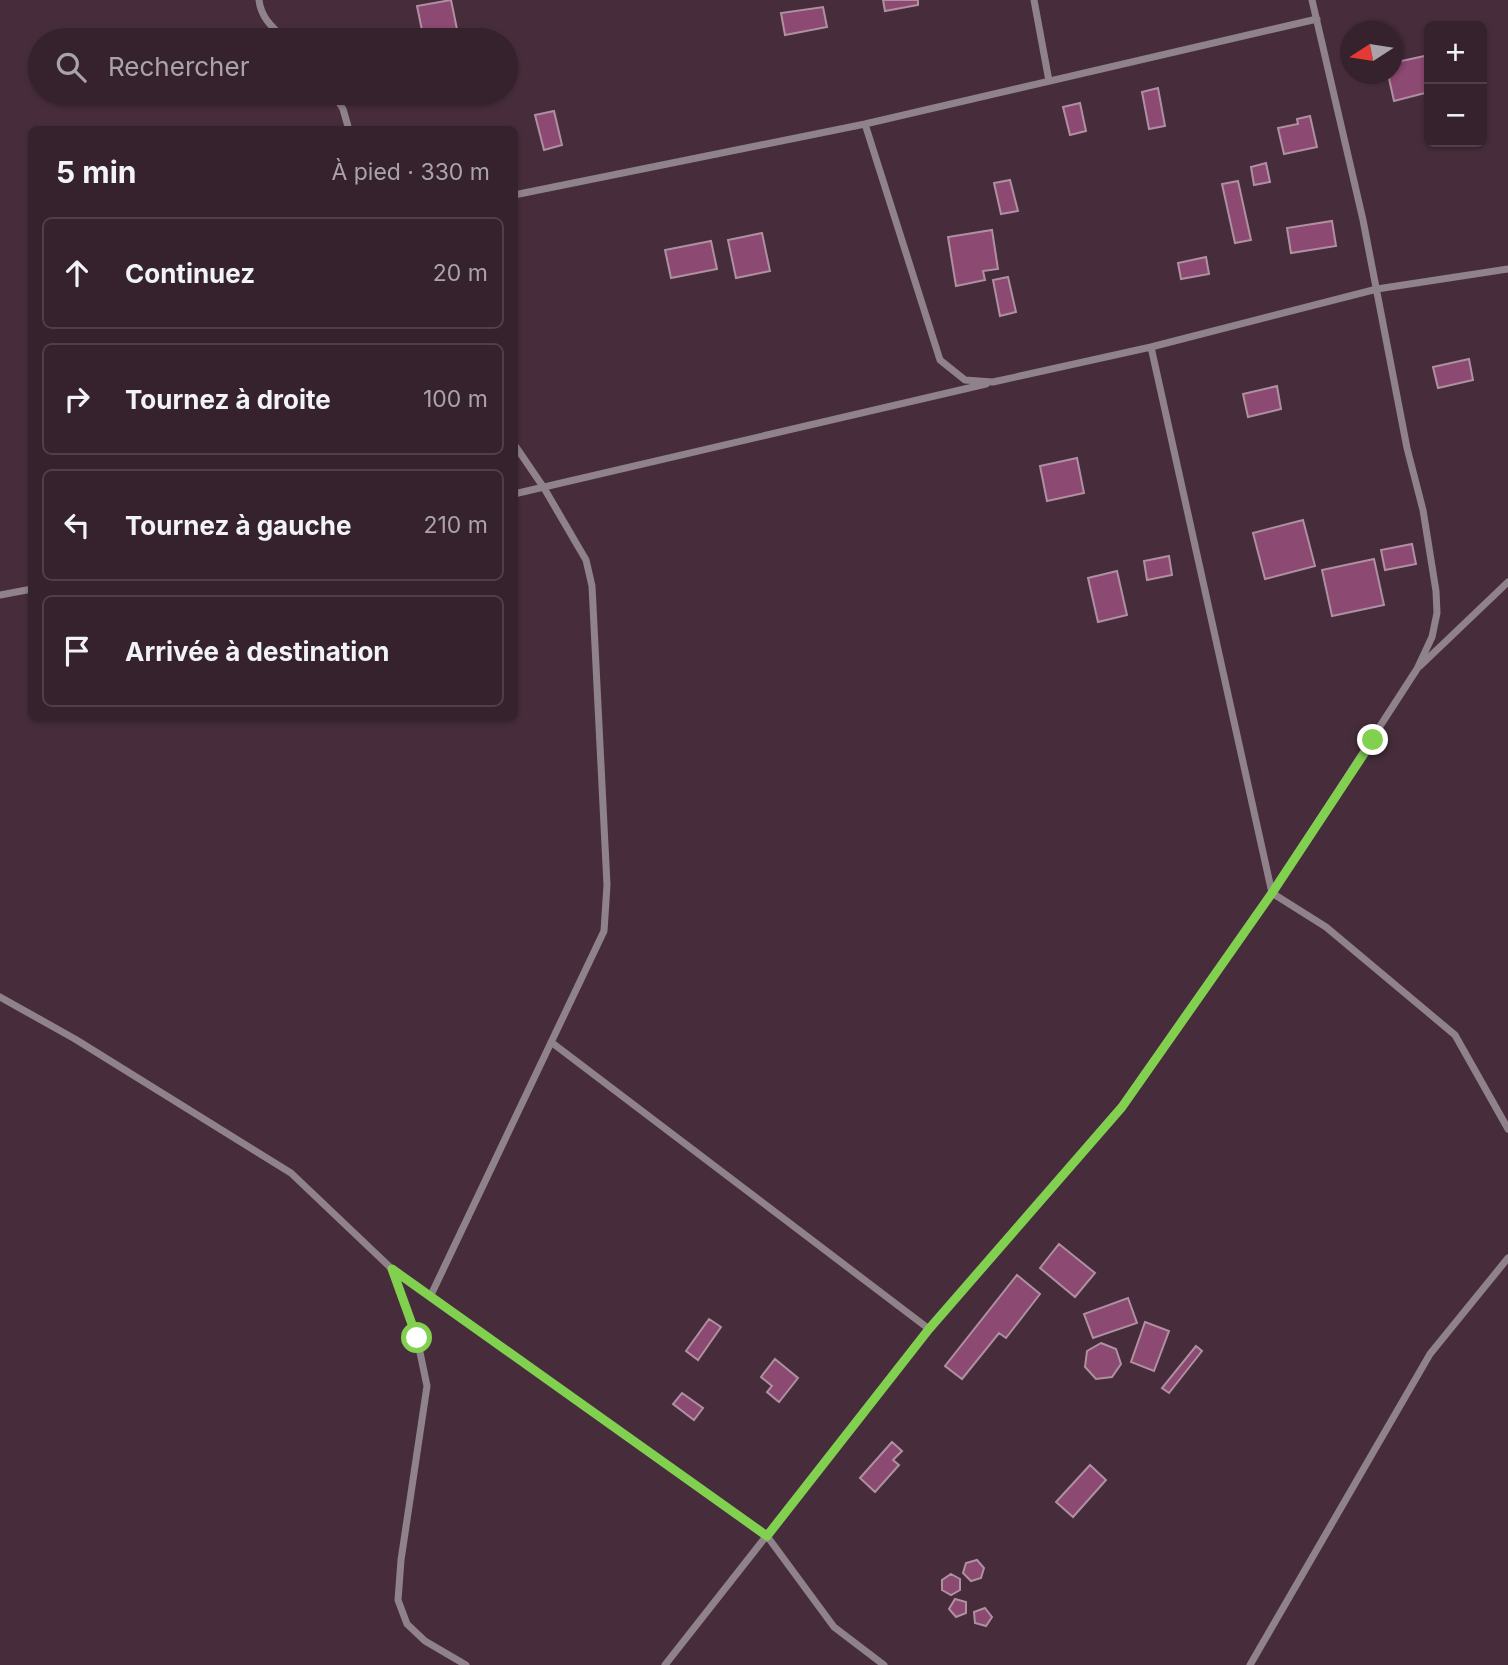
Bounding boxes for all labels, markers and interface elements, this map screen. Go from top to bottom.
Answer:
north arrow [1340,21,1403,84]
map controls [1424,21,1487,147]
button: + [1424,21,1487,84]
search box [28,28,518,105]
icon: search [52,48,90,86]
text: Rechercher [108,51,249,82]
button: − [1424,84,1487,147]
text: 5 min [56,154,136,190]
text: À pied · 330 m [331,158,490,186]
icon: ahead [58,254,96,292]
text: Continuez [125,258,255,289]
text: 20 m [433,259,488,287]
icon: right [58,380,96,418]
text: Tournez à droite [125,384,331,415]
text: 100 m [423,385,488,413]
icon: left [58,506,96,544]
text: Tournez à gauche [125,510,351,541]
text: 210 m [423,511,488,539]
icon: arrive [58,632,96,670]
text: Arrivée à destination [125,636,390,667]
route end [1357,724,1388,755]
route start [401,1322,432,1353]

